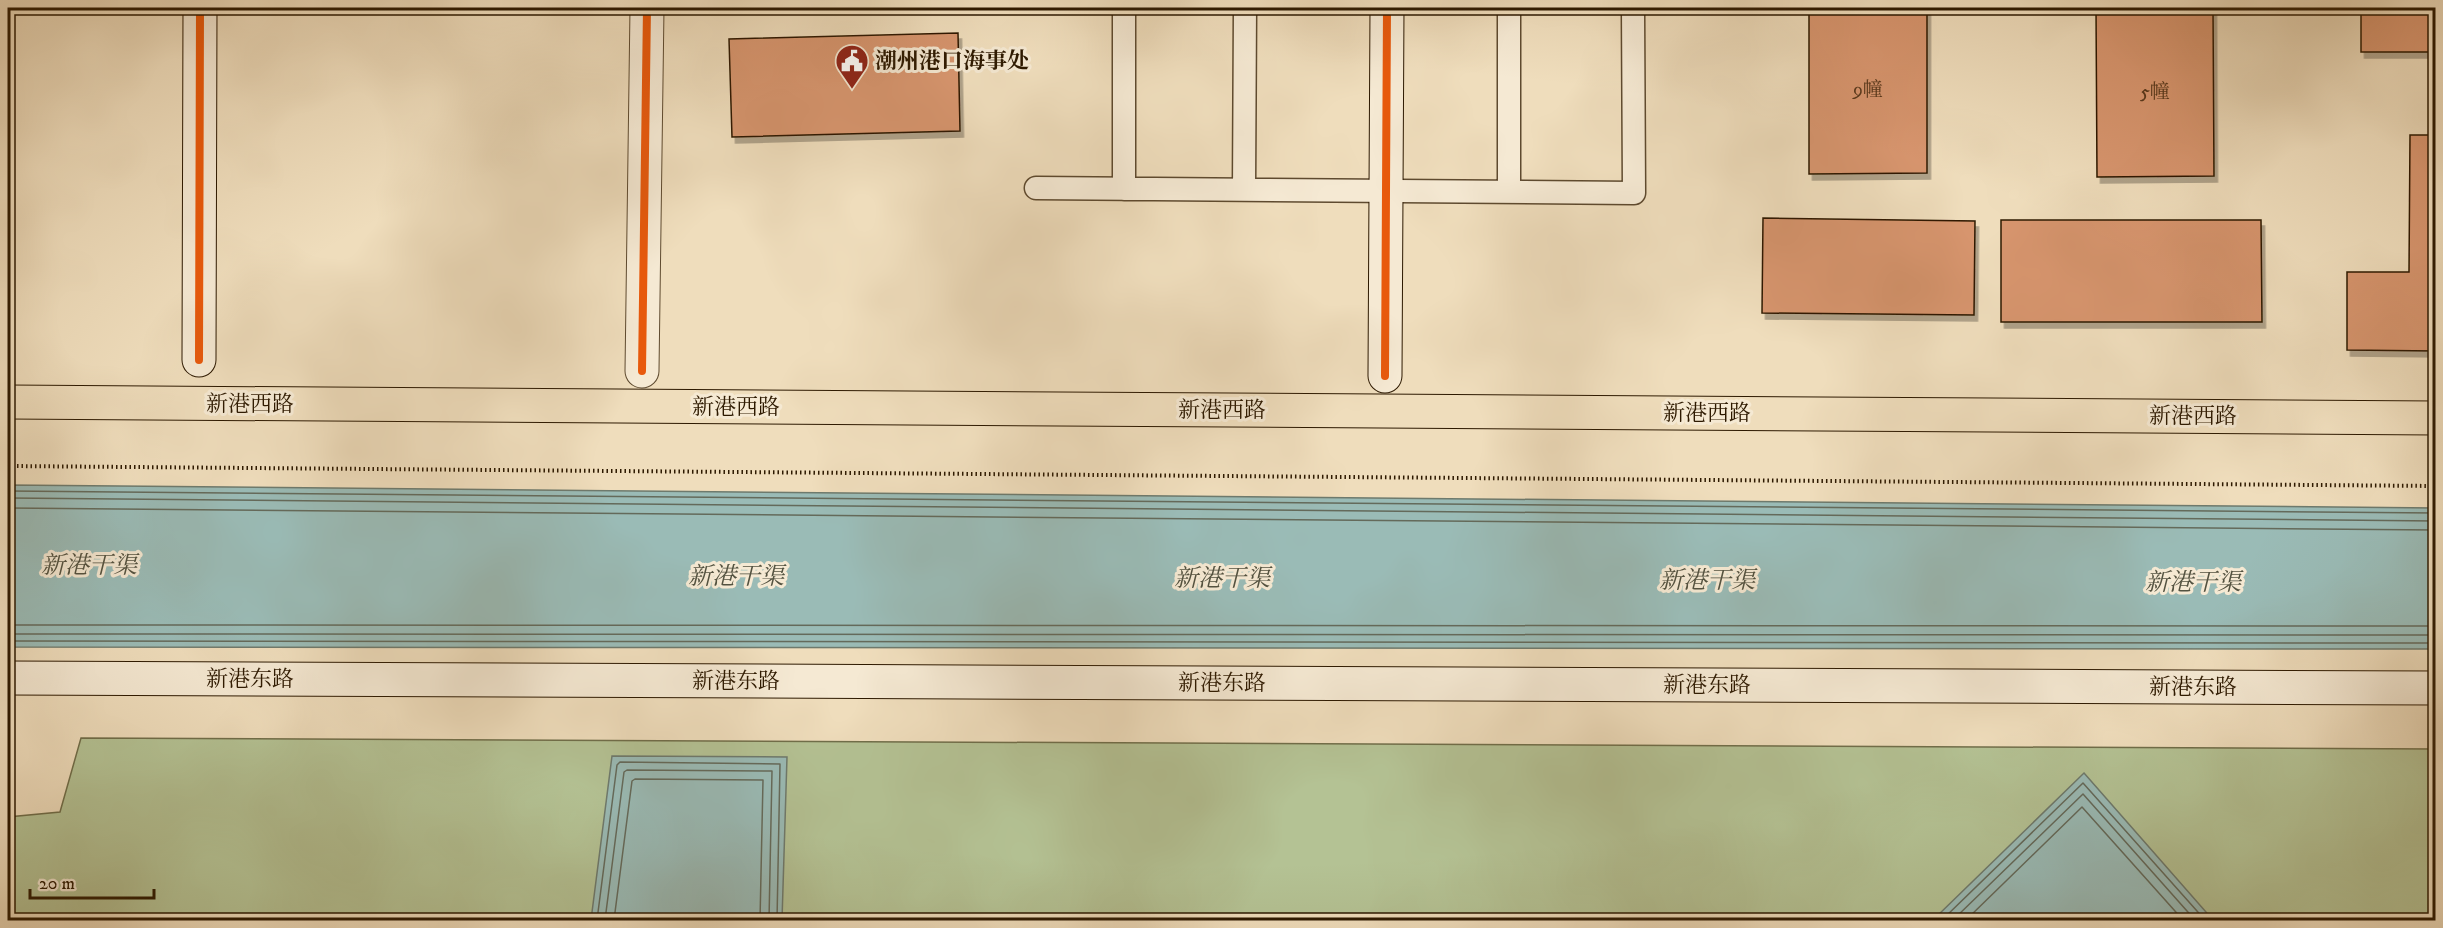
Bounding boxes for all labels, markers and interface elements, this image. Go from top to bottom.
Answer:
public building icon: 潮州港口海事处 [834,43,870,90]
place label: 潮州港口海事处 [875,48,1029,75]
house number: 9幢 [1852,78,1883,103]
house number: 5幢 [2140,80,2170,105]
street label: 新港西路 [206,391,294,418]
street label: 新港西路 [692,394,780,421]
street label: 新港西路 [1178,397,1266,424]
street label: 新港西路 [1663,400,1751,427]
street label: 新港西路 [2149,403,2237,430]
water label: 新港干渠 [41,551,140,581]
water label: 新港干渠 [688,562,787,592]
water label: 新港干渠 [1174,564,1273,594]
water label: 新港干渠 [1659,566,1758,596]
water label: 新港干渠 [2145,568,2244,598]
street label: 新港东路 [206,666,294,693]
street label: 新港东路 [692,668,780,695]
street label: 新港东路 [1178,670,1266,697]
street label: 新港东路 [1663,672,1751,699]
street label: 新港东路 [2149,674,2237,701]
scale bar [30,862,154,900]
text: 20 m [39,873,75,895]

